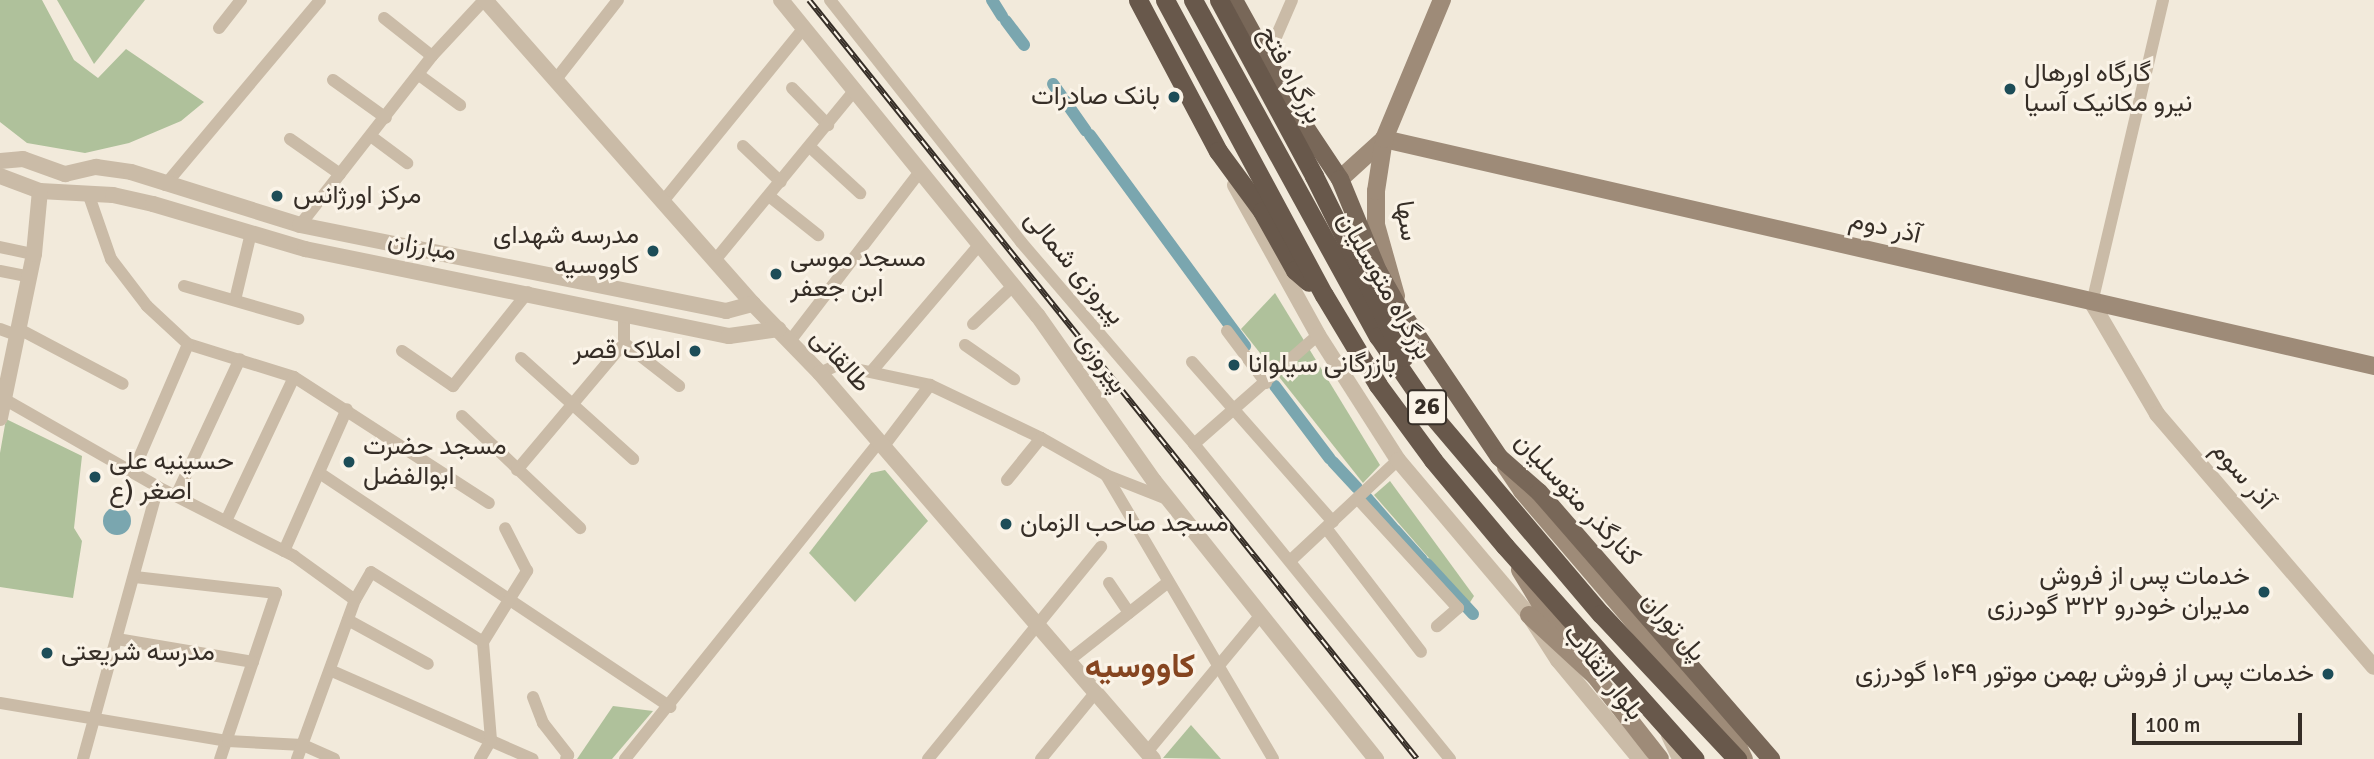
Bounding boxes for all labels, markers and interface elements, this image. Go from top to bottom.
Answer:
street label: بزرگراه فتح [1251,21,1329,129]
place label: گارگاه اورهال نیرو مکانیک آسیا [2024,58,2192,119]
place label: بانک صادرات [1031,81,1160,113]
marker: گارگاه اورهال نیرو مکانیک آسیا [2002,81,2018,97]
marker: بانک صادرات [1166,89,1182,105]
place label: مرکز اورژانس [293,180,421,212]
marker: مرکز اورژانس [267,186,287,206]
street label: سها [1388,199,1424,243]
street label: پیروزی شمالی [1017,204,1131,332]
street label: آذر دوم [1846,205,1924,251]
street label: بزرگراه متوسلیان [1329,207,1439,365]
place label: مدرسه شهدای کاووسیه [493,220,639,282]
street label: مبارزان [385,225,459,269]
marker: مدرسه شهدای کاووسیه [645,243,661,259]
place label: مسجد موسی ابن جعفر [790,243,926,304]
marker: مسجد موسی ابن جعفر [768,266,784,282]
street label: طالقانی [803,323,877,399]
street label: پیروزی [1069,326,1133,400]
place label: املاک قصر [573,335,681,367]
marker: املاک قصر [687,343,703,359]
place label: بازرگانی سیلوانا [1248,349,1396,381]
marker: بازرگانی سیلوانا [1226,357,1242,373]
road number: 26 [1406,386,1448,428]
street label: کنارگذر متوسلیان [1507,427,1647,573]
place label: مسجد حضرت ابوالفضل [363,431,507,492]
street label: آذر سوم [2204,435,2280,517]
place label: حسینیه علی اصغر (ع [109,446,234,508]
marker: مسجد حضرت ابوالفضل [341,454,357,470]
marker: حسینیه علی اصغر (ع [87,469,103,485]
place label: مسجد صاحب الزمان [1020,508,1229,540]
marker: مسجد صاحب الزمان [998,516,1014,532]
place label: خدمات پس از فروش مدیران خودرو ۳۲۲ گودرزی [1987,561,2250,622]
marker: خدمات پس از فروش مدیران خودرو ۳۲۲ گودرزی [2256,584,2272,600]
street label: پل توران [1634,586,1712,668]
street label: بلوار انقلاب [1556,619,1650,727]
place label: مدرسه شریعتی [61,637,215,669]
marker: مدرسه شریعتی [39,645,55,661]
district label: کاووسیه [1085,647,1195,687]
place label: خدمات پس از فروش بهمن موتور ۱۰۴۹ گودرزی [1855,658,2314,690]
marker: خدمات پس از فروش بهمن موتور ۱۰۴۹ گودرزی [2320,666,2336,682]
scale bar [2136,700,2306,744]
text: 100 m [2145,712,2200,738]

